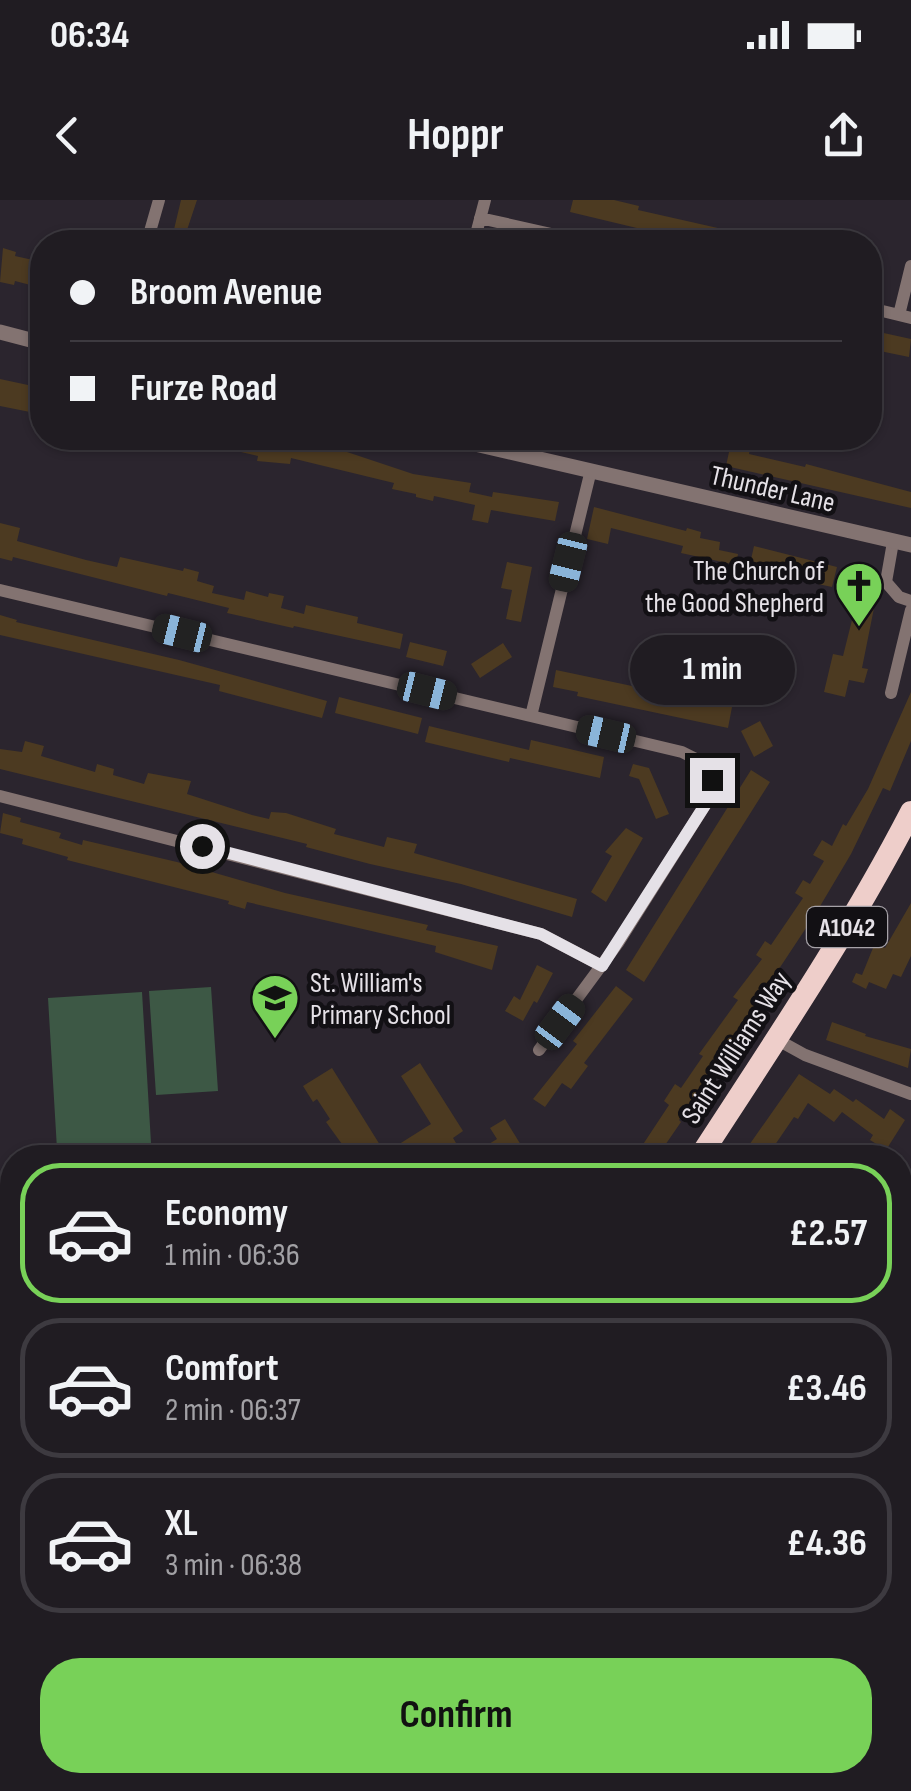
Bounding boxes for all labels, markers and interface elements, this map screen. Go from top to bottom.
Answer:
text: 06:34 [50,13,129,58]
icon: back [40,108,95,163]
text: Hoppr [407,108,504,163]
icon: share [816,108,871,163]
text: Broom Avenue [130,270,323,315]
text: Furze Road [130,366,277,411]
street label: Thunder Lane [707,459,838,520]
car [546,529,590,595]
place label: The Church of the Good Shepherd [645,555,825,620]
church icon: The Church of the Good Shepherd [833,560,885,628]
car [149,611,215,655]
callout: 1 min [630,635,794,705]
text: 1 min [683,650,742,689]
car [394,669,460,713]
car [573,713,639,755]
route end [690,758,735,803]
route start [180,824,225,869]
road number: A1042 [807,907,887,947]
street label: Saint Williams Way [675,965,798,1130]
place label: St. William's Primary School [310,967,451,1032]
school or university icon: St. William's Primary School [249,972,301,1040]
car [530,989,590,1055]
icon: car [45,1188,135,1278]
text: Economy [165,1191,288,1236]
text: £2.57 [789,1211,867,1256]
text: 1 min · 06:36 [165,1236,300,1275]
icon: car [45,1343,135,1433]
text: Comfort [165,1346,279,1391]
text: £3.46 [786,1366,867,1411]
text: 2 min · 06:37 [165,1391,301,1430]
icon: car [45,1498,135,1588]
text: XL [165,1501,198,1546]
text: £4.36 [786,1521,867,1566]
text: 3 min · 06:38 [165,1546,302,1585]
button: Confirm [40,1658,872,1773]

